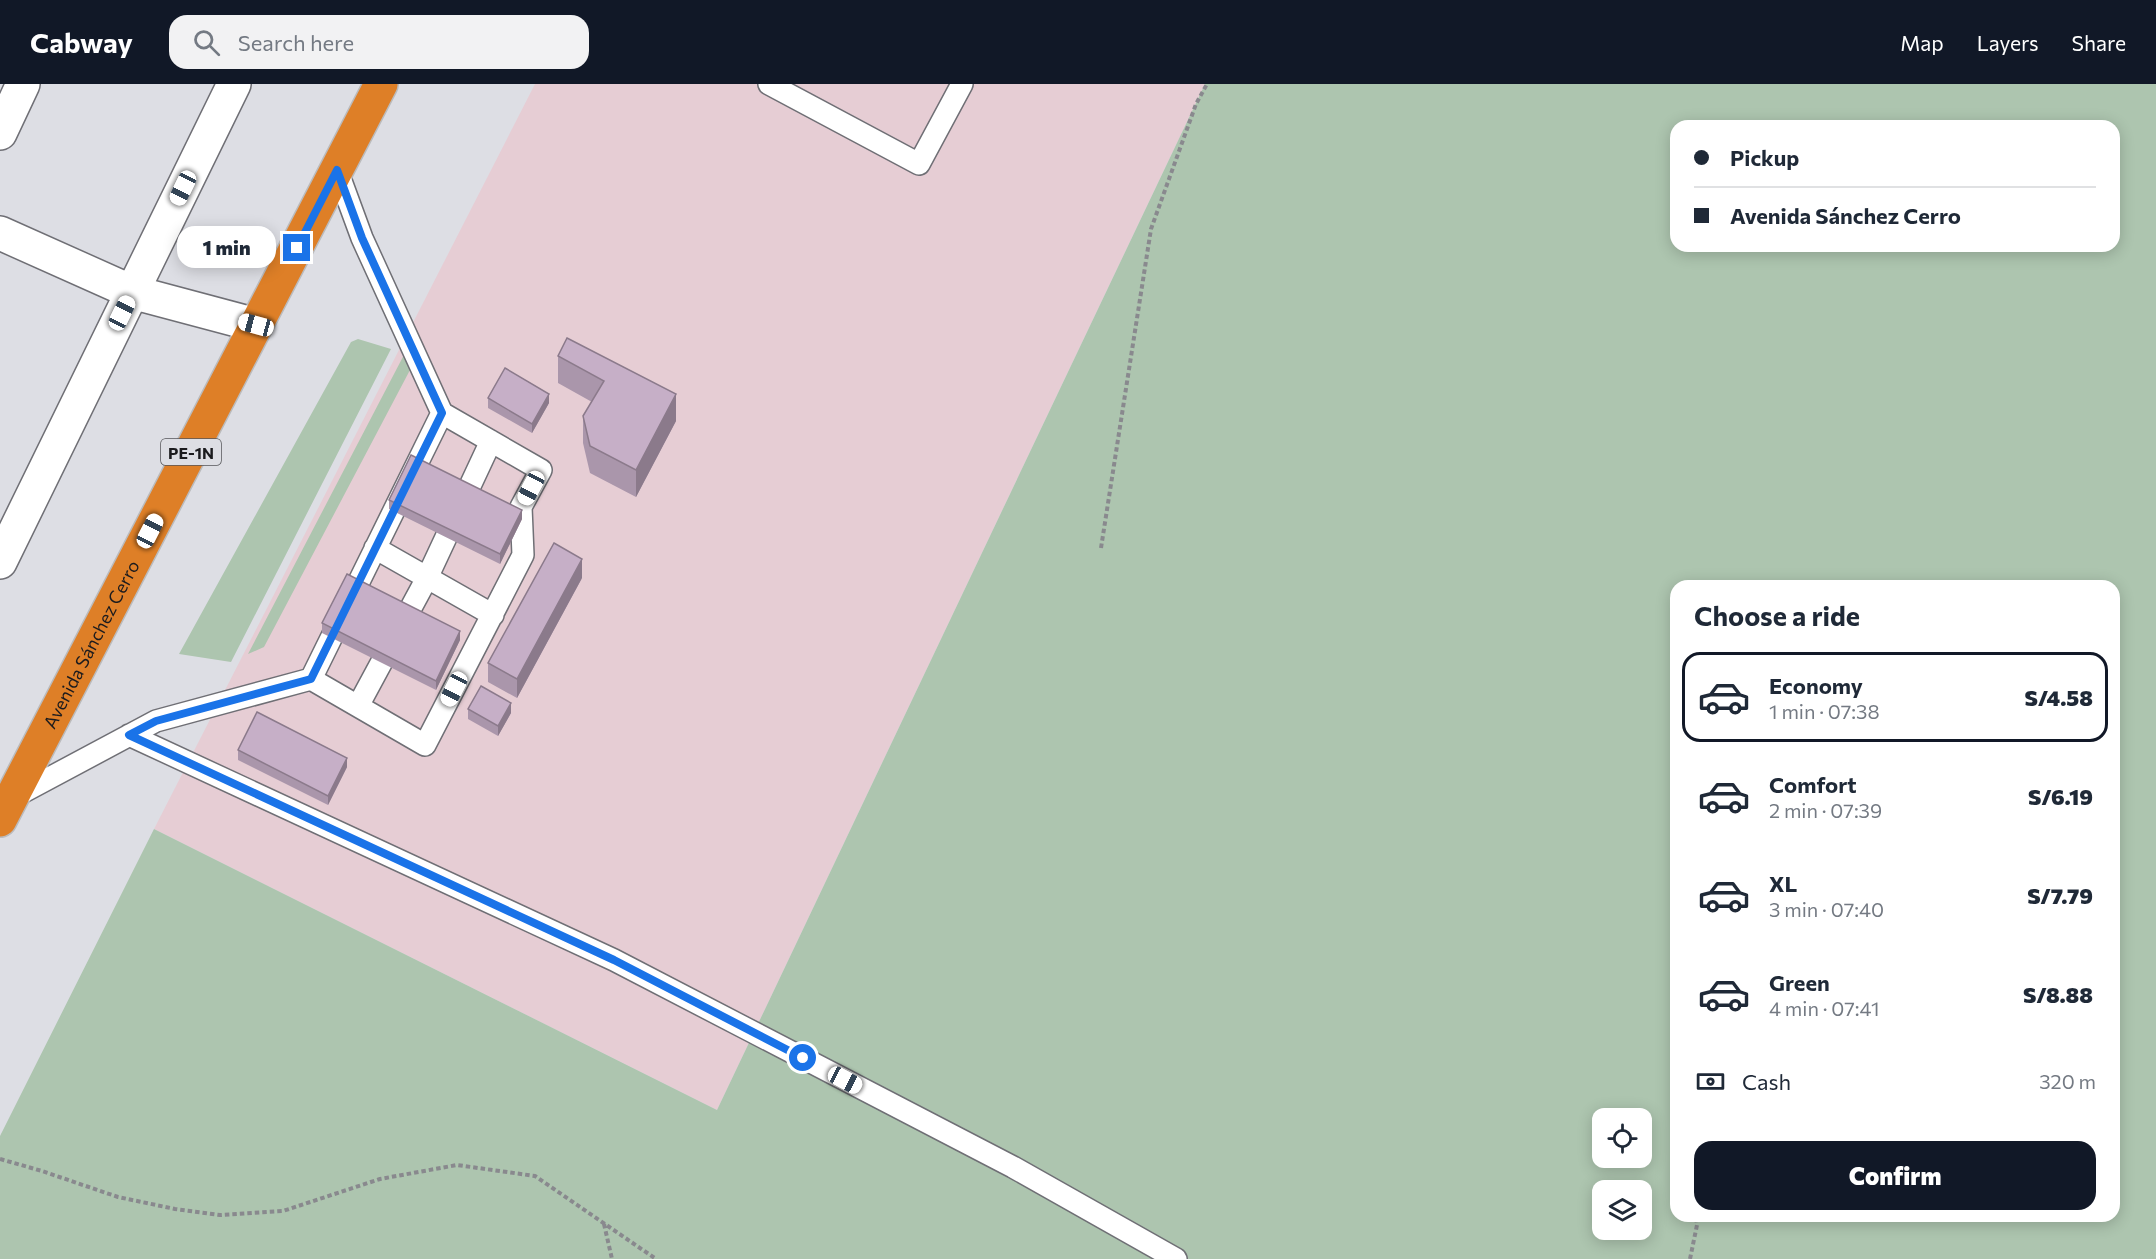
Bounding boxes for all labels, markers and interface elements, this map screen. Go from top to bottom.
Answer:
search box [169,15,589,69]
text: Cabway [30,25,133,59]
icon: search [190,26,223,59]
text: Search here [238,29,354,56]
text: Map [1900,30,1944,55]
text: Layers [1977,30,2039,55]
text: Share [2072,30,2126,55]
text: Pickup [1730,144,1799,171]
car [167,168,199,208]
text: Avenida Sánchez Cerro [1730,202,1961,229]
callout: 1 min [177,227,276,269]
route end [283,234,310,261]
text: 1 min [202,235,251,259]
car [106,293,138,333]
car [236,312,276,338]
road number: PE-1N [161,439,221,465]
car [515,468,547,508]
car [134,511,166,551]
street label: Avenida Sánchez Cerro [38,556,144,732]
text: Choose a ride [1694,599,1860,632]
car [438,669,470,709]
icon: car [1697,670,1751,724]
text: Economy [1769,672,1863,699]
text: S/4.58 [2025,684,2093,711]
text: 1 min · 07:38 [1769,699,1880,723]
icon: car [1697,769,1751,823]
text: Comfort [1769,771,1857,798]
text: S/6.19 [2028,783,2093,810]
text: 2 min · 07:39 [1769,798,1882,822]
icon: car [1697,868,1751,922]
text: XL [1769,870,1797,897]
text: S/7.79 [2027,882,2093,909]
text: 3 min · 07:40 [1769,897,1884,921]
icon: car [1697,967,1751,1021]
text: Green [1769,969,1830,996]
text: S/8.88 [2023,981,2093,1008]
text: 4 min · 07:41 [1769,996,1879,1020]
route start [789,1044,816,1071]
car [825,1064,865,1096]
icon: cash [1694,1065,1727,1098]
text: Cash [1742,1068,1791,1095]
text: 320 m [2039,1069,2096,1093]
map controls [1592,1108,1652,1240]
button: locate [1592,1108,1652,1168]
button: Confirm [1694,1141,2096,1210]
button: layers [1592,1180,1652,1240]

